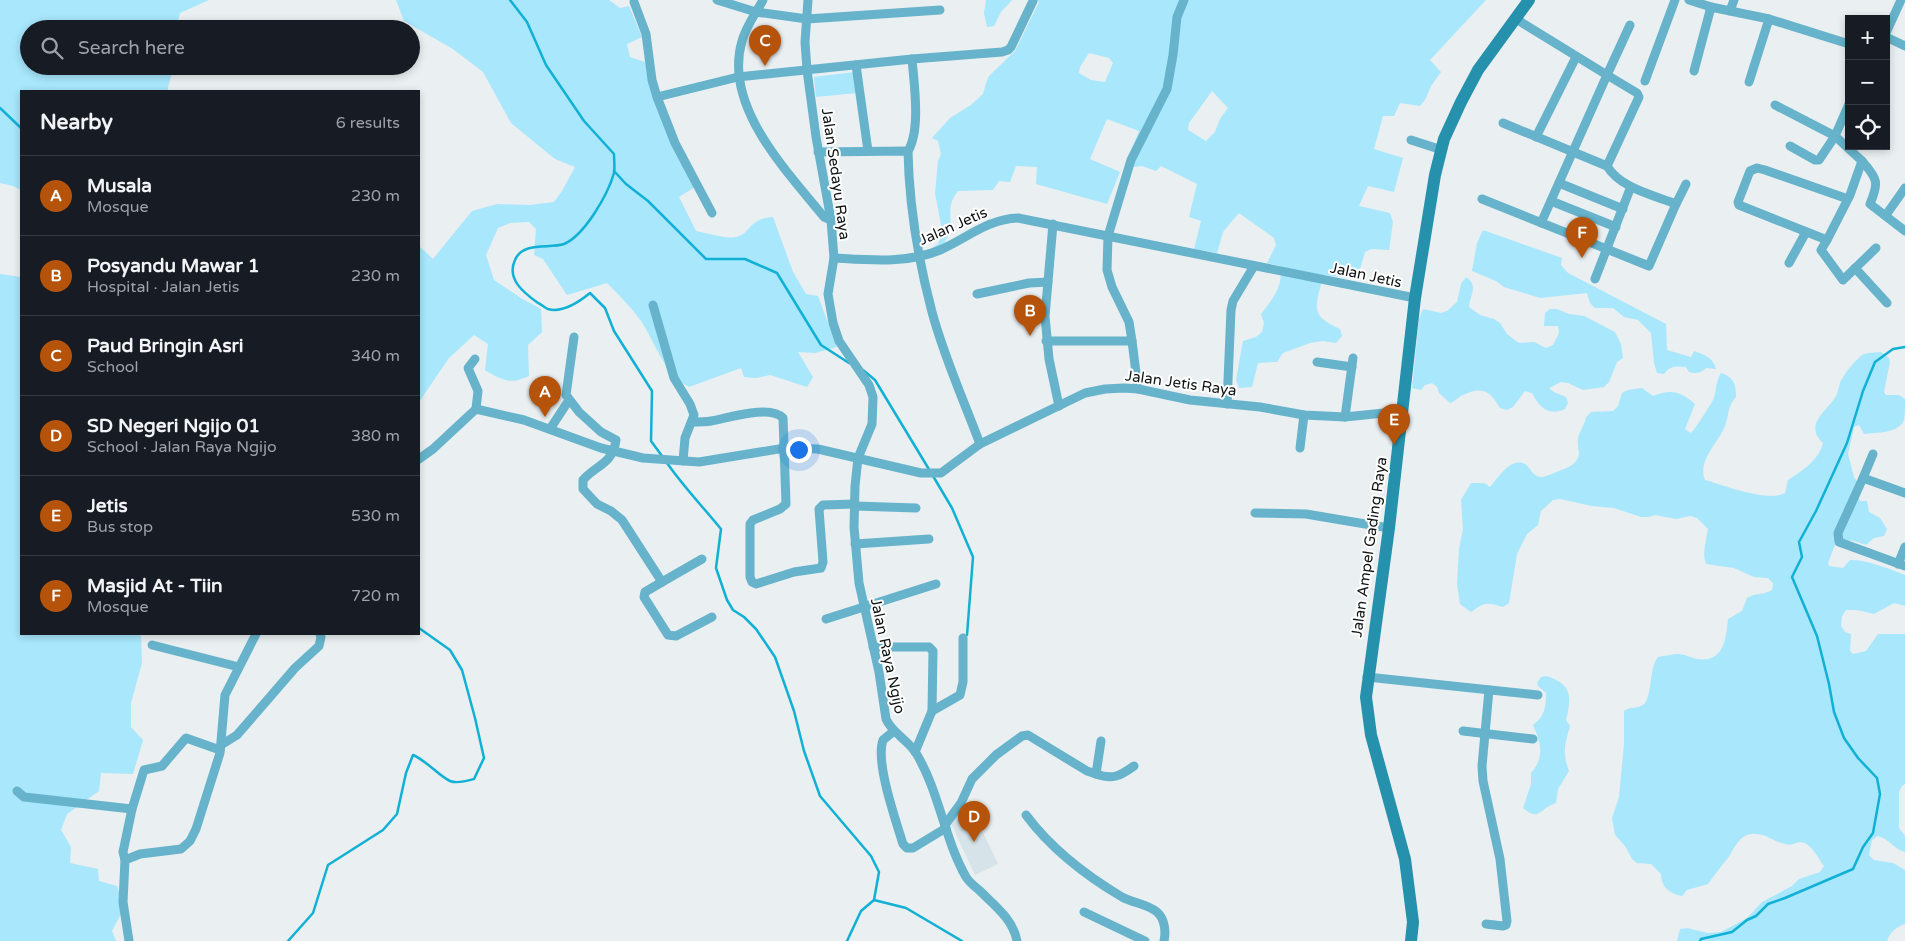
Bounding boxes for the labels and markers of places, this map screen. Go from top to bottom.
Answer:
pin: C [749,25,781,66]
pin: F [1566,217,1598,258]
pin: B [1014,295,1046,336]
pin: A [529,376,561,417]
pin: E [1378,404,1410,445]
pin: D [958,801,990,842]

